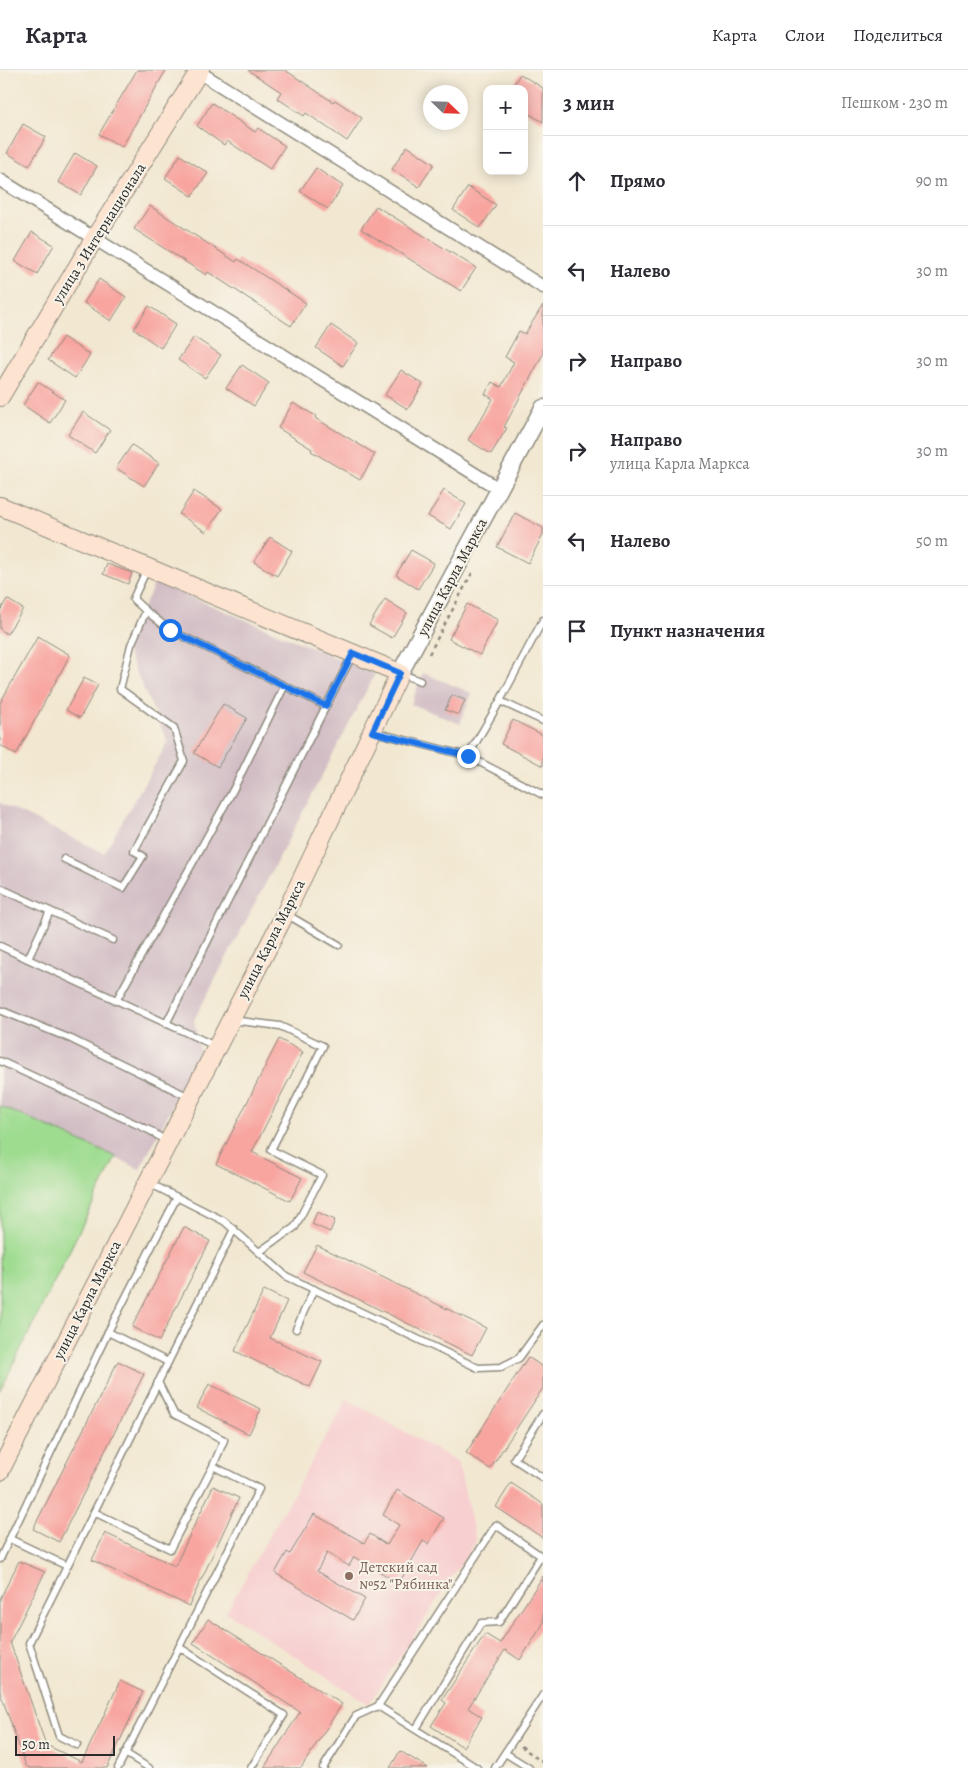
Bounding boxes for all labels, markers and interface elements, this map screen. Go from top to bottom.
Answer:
text: Карта [25,19,87,51]
text: Карта [712,23,757,47]
text: Слои [785,23,825,47]
text: Поделиться [853,23,943,47]
north arrow [423,85,468,130]
map controls [483,85,528,175]
button: + [483,85,528,130]
text: 3 мин [563,89,615,117]
text: Пешком · 230 m [841,92,948,114]
button: − [483,130,528,175]
street label: улица 3 Интернационала [47,159,150,308]
icon: ahead [563,167,591,195]
text: Прямо [610,168,665,194]
text: 90 m [916,170,948,192]
icon: left [563,257,591,285]
text: Налево [610,258,670,284]
text: 30 m [916,260,948,282]
icon: right [563,347,591,375]
text: Направо [610,348,682,374]
text: 30 m [916,350,948,372]
text: Направо [610,427,682,453]
icon: right [563,437,591,465]
text: 30 m [916,440,948,462]
text: улица Карла Маркса [610,453,750,475]
street label: улица Карла Маркса [412,514,492,640]
icon: left [563,527,591,555]
text: Налево [610,528,670,554]
text: 50 m [916,530,948,552]
icon: arrive [563,617,591,645]
text: Пункт назначения [610,618,765,644]
route start [159,619,182,642]
route end [457,745,480,768]
street label: улица Карла Маркса [232,876,310,1003]
street label: улица Карла Маркса [48,1237,126,1364]
place label: Детский сад №52 "Рябинка" [359,1557,453,1594]
marker: Детский сад №52 "Рябинка" [343,1570,355,1582]
scale bar [15,1733,115,1756]
text: 50 m [22,1735,50,1754]

